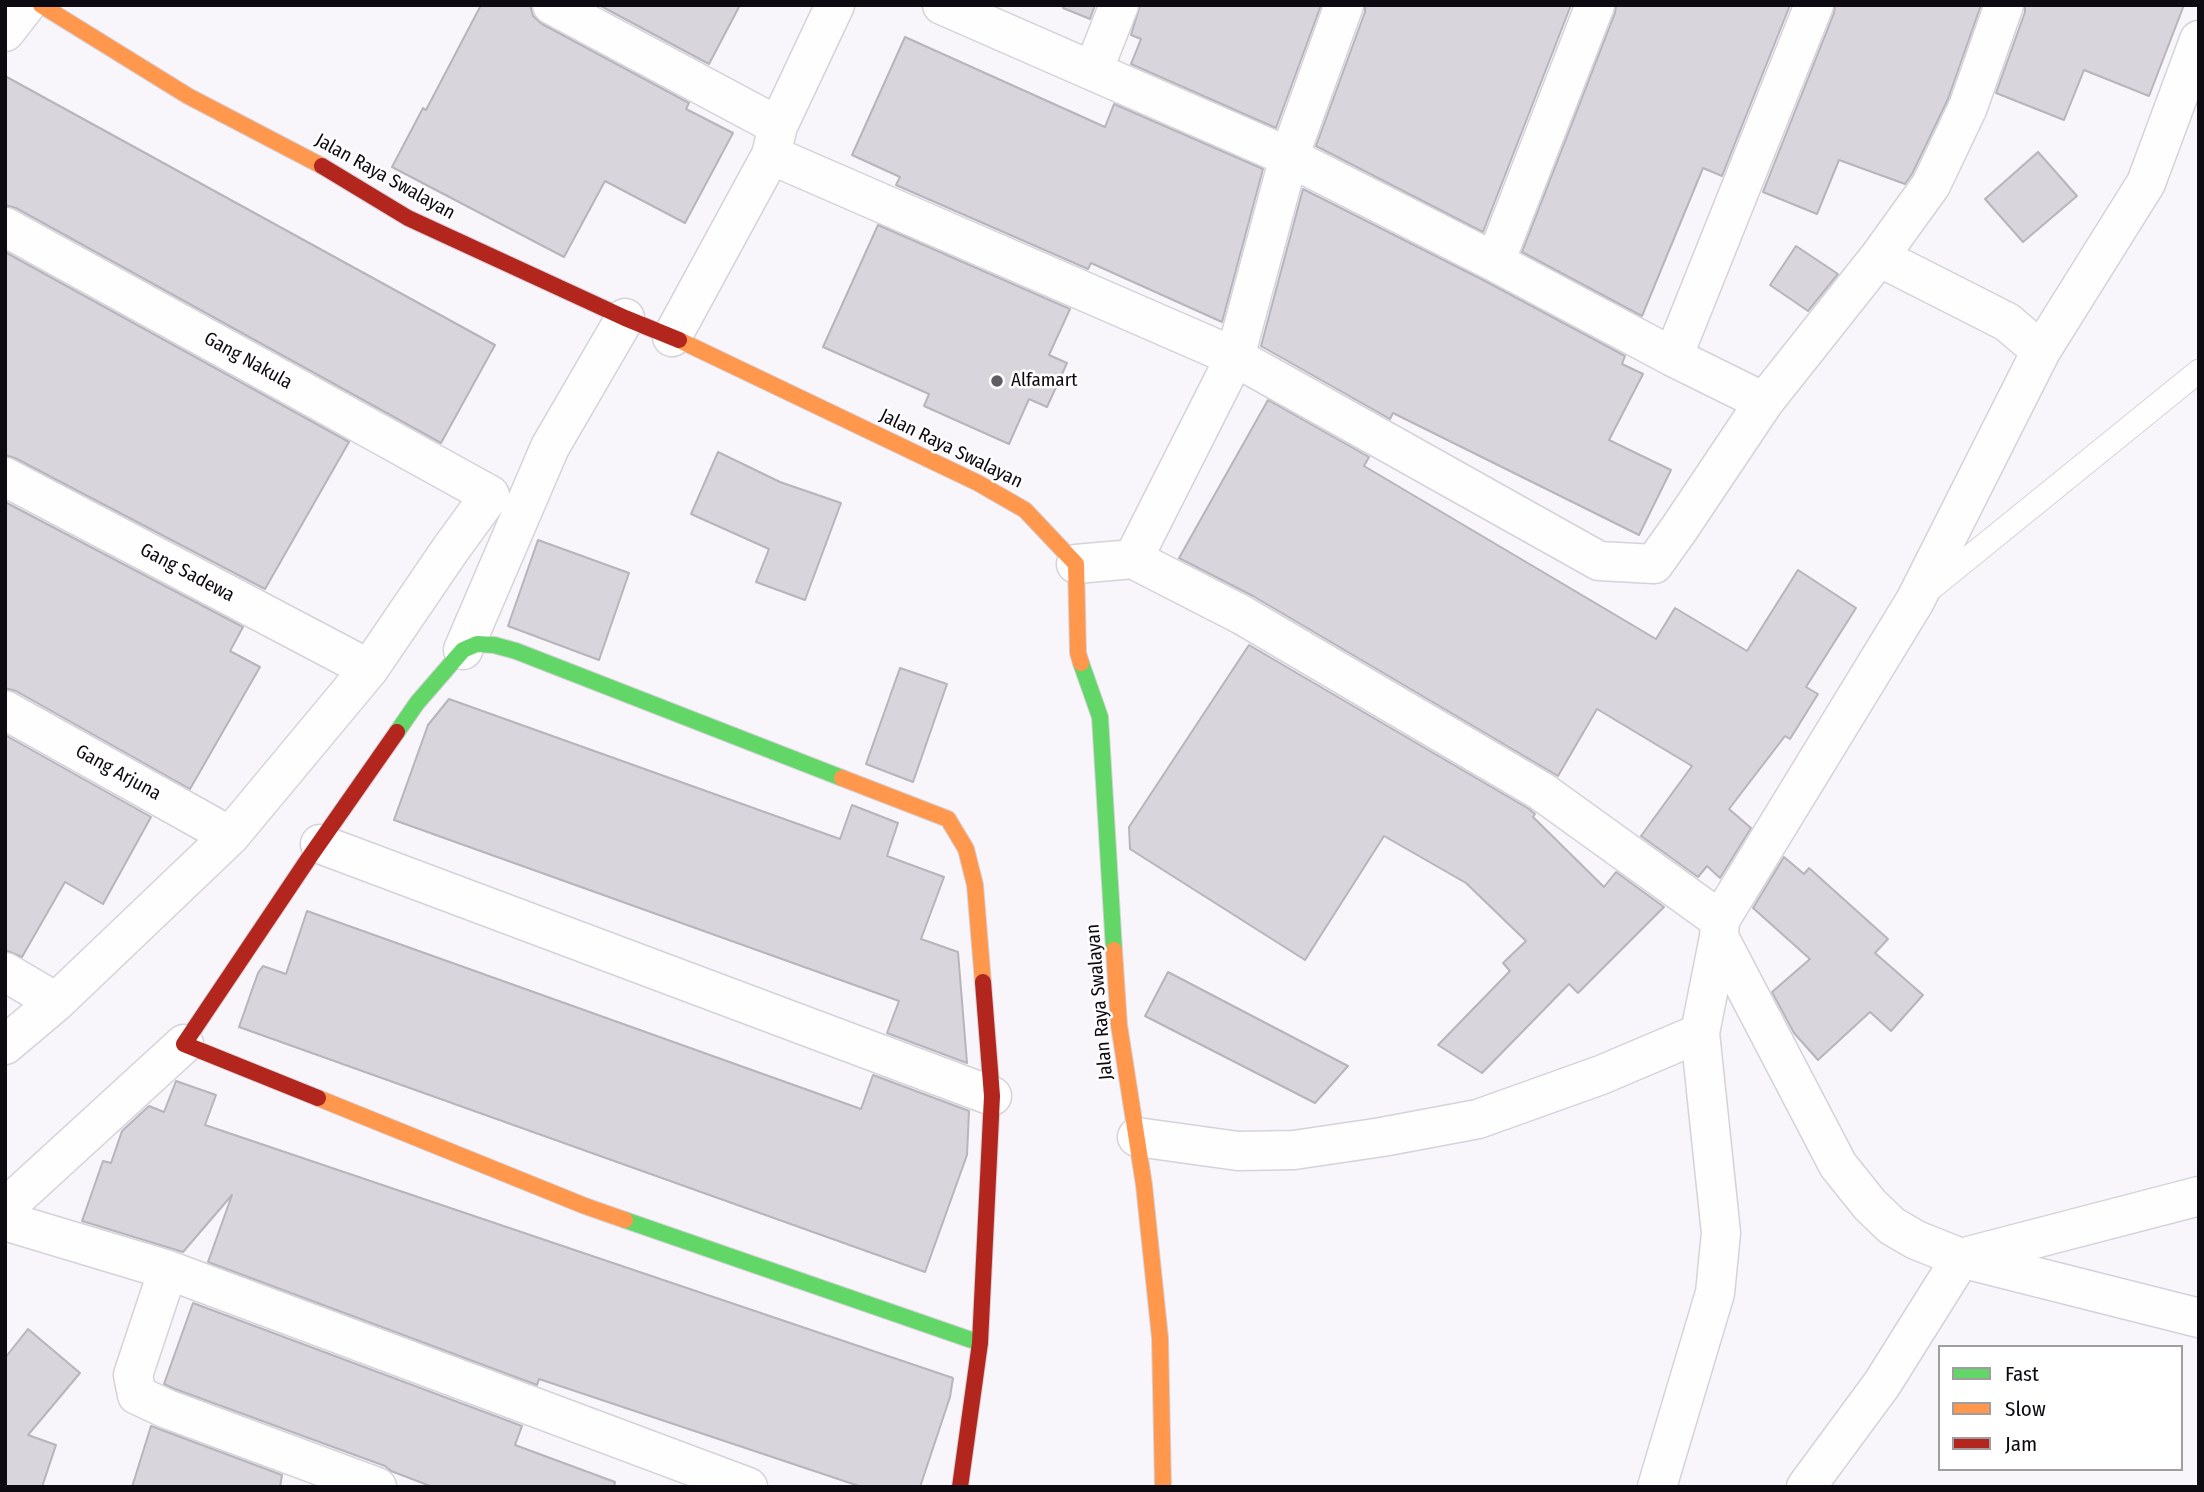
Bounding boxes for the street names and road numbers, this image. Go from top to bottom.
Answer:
street label: Jalan Raya Swalayan [311,129,459,225]
street label: Gang Nakula [200,327,296,395]
street label: Jalan Raya Swalayan [876,404,1026,494]
street label: Gang Sadewa [136,539,238,607]
street label: Gang Arjuna [71,740,165,806]
street label: Jalan Raya Swalayan [1082,923,1118,1081]

